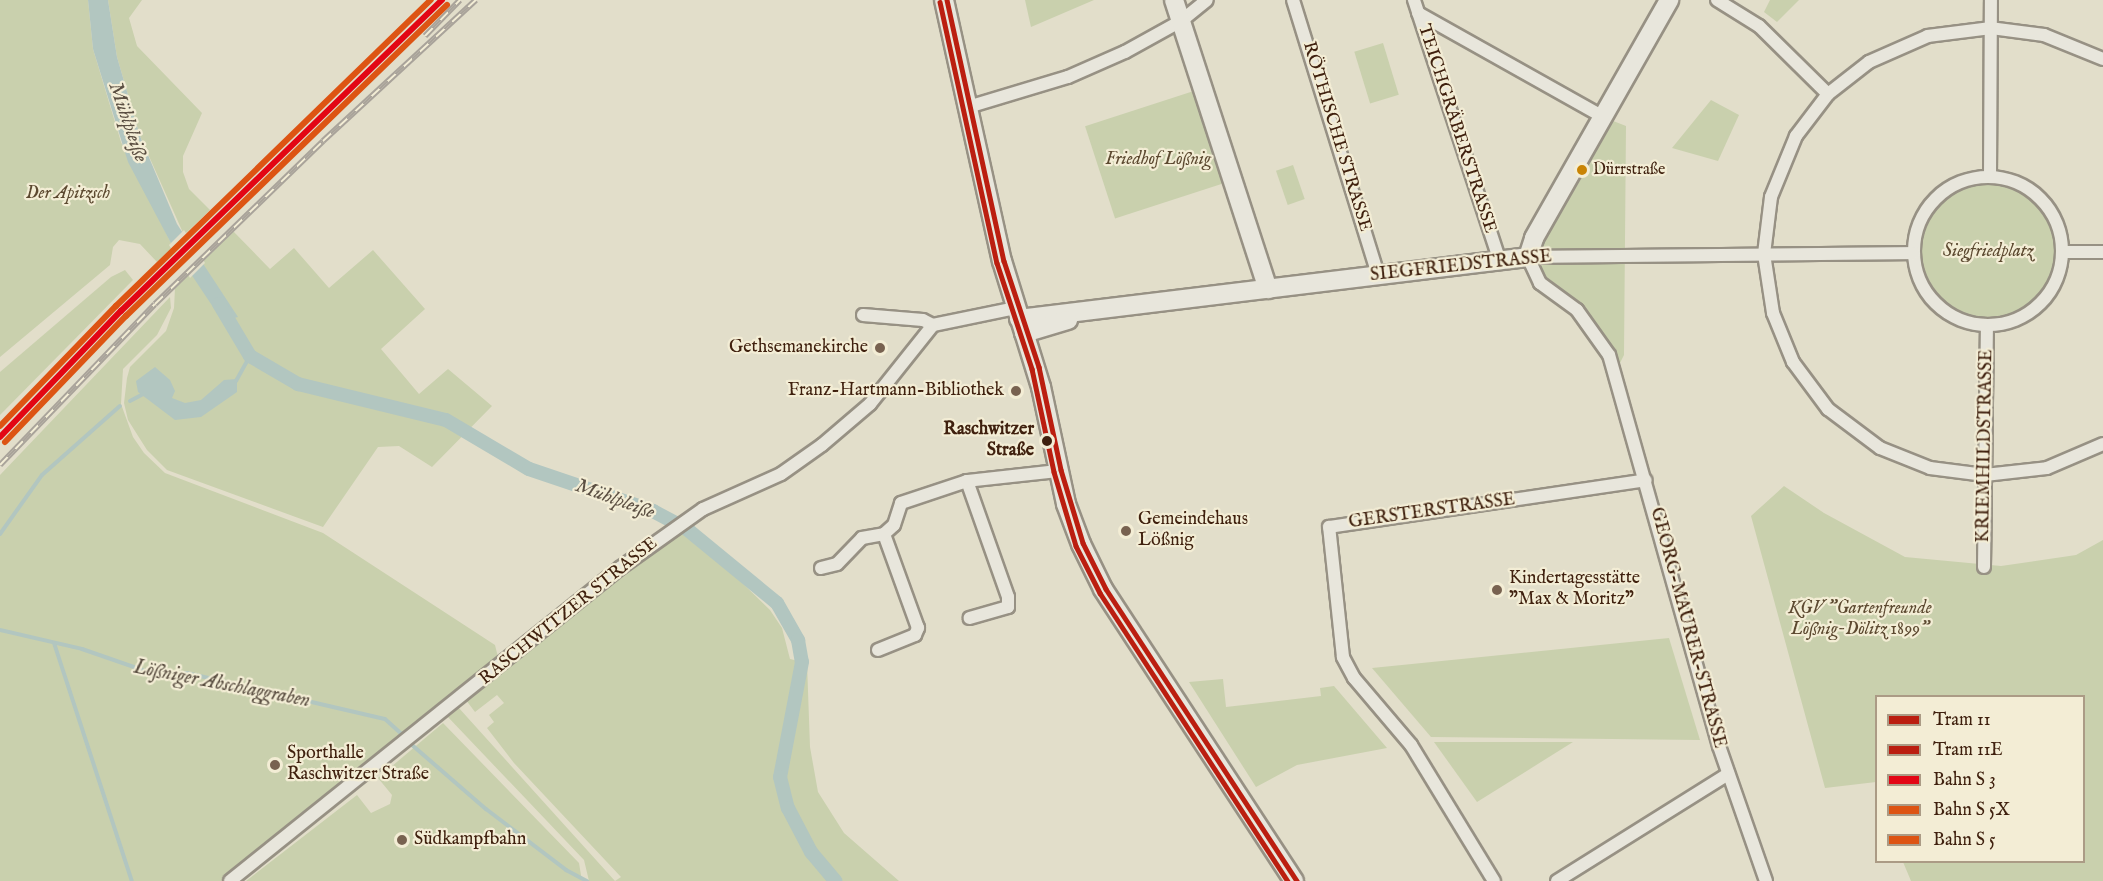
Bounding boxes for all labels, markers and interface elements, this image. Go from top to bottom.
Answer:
street label: TEICHGRÄBERSTRASSE [1412,22,1500,236]
street label: RÖTHISCHE STRASSE [1297,39,1375,235]
water label: Mühlpleiße [103,79,153,165]
park label: Friedhof Lößnig [1105,149,1211,171]
place label: Dürrstraße [1593,160,1665,180]
marker: Dürrstraße [1576,164,1588,176]
park label: Der Apitzsch [26,183,110,205]
park label: Siegfriedplatz [1943,241,2033,263]
street label: SIEGFRIEDSTRASSE [1369,247,1553,287]
place label: Gethsemanekirche [729,337,868,359]
marker: Gethsemanekirche [873,341,887,355]
street label: KRIEMHILDSTRASSE [1974,349,1998,543]
place label: Franz-Hartmann-Bibliothek [788,380,1004,402]
marker: Franz-Hartmann-Bibliothek [1009,384,1023,398]
place label: Raschwitzer Straße [943,420,1034,462]
marker: Raschwitzer Straße [1038,432,1056,450]
water label: Mühlpleiße [572,474,658,524]
street label: GERSTERSTRASSE [1347,490,1517,534]
street label: GEORG-MAURER-STRASSE [1644,505,1730,751]
place label: Gemeindehaus Lößnig [1138,510,1248,552]
marker: Gemeindehaus Lößnig [1119,524,1133,538]
street label: RASCHWITZER STRASSE [476,533,662,691]
place label: Kindertagesstätte "Max & Moritz" [1509,569,1640,612]
marker: Kindertagesstätte "Max & Moritz" [1490,583,1504,597]
park label: KGV "Gartenfreunde Lößnig-Dölitz 1899" [1788,599,1932,642]
water label: Lößniger Abschlaggraben [132,655,312,713]
legend [1875,695,2085,863]
text: Tram 11 [1933,709,1990,732]
text: Tram 11E [1933,739,2003,762]
place label: Sporthalle Raschwitzer Straße [287,744,429,786]
marker: Sporthalle Raschwitzer Straße [268,758,282,772]
text: Bahn S 3 [1933,769,1996,792]
text: Bahn S 5X [1933,799,2010,822]
place label: Südkampfbahn [414,829,526,851]
text: Bahn S 5 [1933,829,1995,852]
marker: Südkampfbahn [395,833,409,847]

